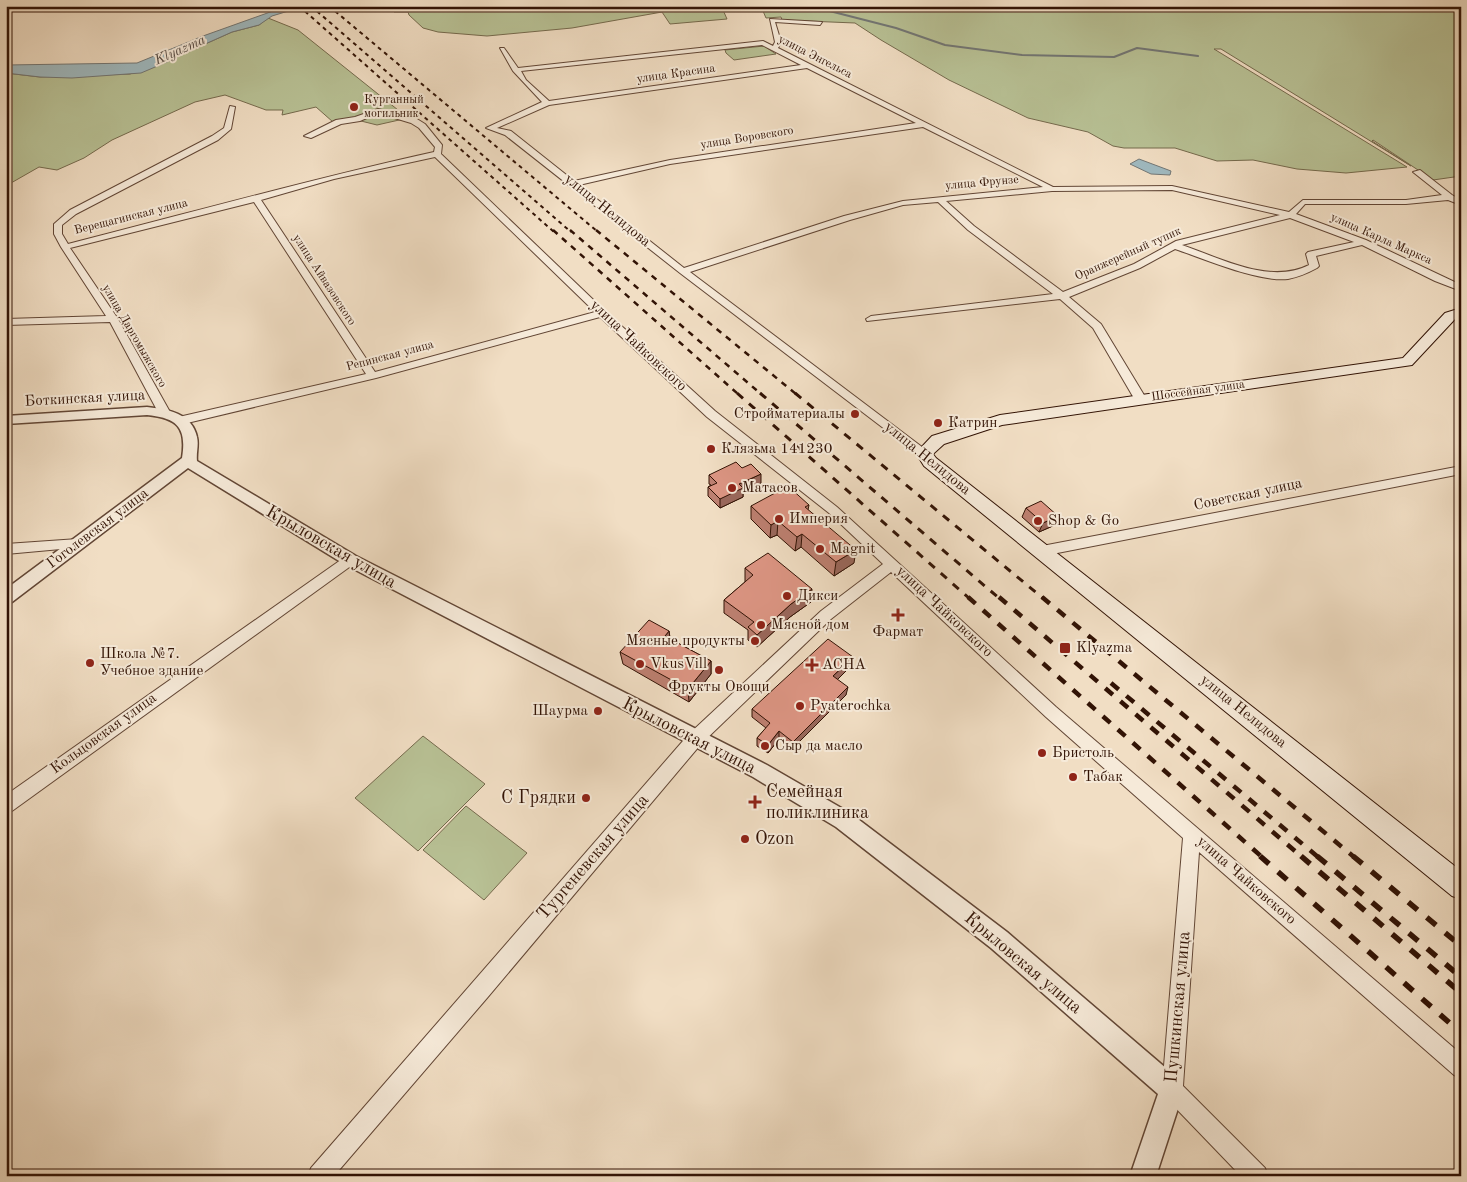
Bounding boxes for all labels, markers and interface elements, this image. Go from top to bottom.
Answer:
water label: Klyazma [151,32,208,69]
street label: улица Энгельса [776,33,854,81]
street label: улица Красина [636,63,716,85]
place label: Курганный могильник [364,94,424,120]
marker: Курганный могильник [348,101,360,113]
street label: улица Воровского [700,125,794,151]
street label: улица Нелидова [561,172,653,251]
street label: улица Фрунзе [945,174,1020,192]
street label: Верещагинская улица [73,197,189,237]
street label: улица Карла Маркса [1328,211,1434,267]
street label: Оранжерейный тупик [1073,225,1183,283]
street label: улица Айвазовского [290,232,358,328]
street label: улица Даргомыжского [100,282,168,390]
street label: улица Чайковского [587,298,689,394]
street label: Репинская улица [345,339,435,373]
street label: Шоссейная улица [1150,378,1246,404]
street label: Боткинская улица [24,388,146,410]
place label: Стройматериалы [734,407,845,422]
marker: Стройматериалы [849,408,861,420]
place label: Катрин [948,416,997,431]
marker: Катрин [932,417,944,429]
street label: улица Нелидова [881,420,973,499]
place label: Клязьма 141230 [721,442,832,457]
marker: Клязьма 141230 [705,443,717,455]
street label: Советская улица [1192,476,1304,514]
place label: Матасов [742,481,798,496]
marker: Матасов [726,482,738,494]
street label: Гоголевская улица [44,486,152,572]
street label: Крыловская улица [263,502,399,592]
place label: Империя [789,512,848,527]
marker: Империя [773,513,785,525]
place label: Shop & Go [1048,514,1119,529]
marker: Shop & Go [1032,515,1044,527]
place label: Magnit [830,542,875,557]
marker: Magnit [814,543,826,555]
street label: улица Чайковского [893,564,995,660]
place label: Дикси [797,589,838,604]
marker: Дикси [781,590,793,602]
marker: Фармат [892,609,904,621]
place label: Мясной дом [771,618,850,633]
marker: Мясной дом [755,619,767,631]
place label: Фармат [873,625,923,640]
place label: Мясные продукты [626,634,745,649]
marker: Мясные продукты [749,635,761,647]
marker: Klyazma [1058,641,1072,655]
place label: Klyazma [1076,641,1133,656]
place label: Школа №7. Учебное здание [100,647,203,679]
marker: Школа №7. Учебное здание [84,657,96,669]
place label: VkusVill [650,657,707,672]
marker: VkusVill [634,658,646,670]
place label: АСНА [822,658,867,673]
marker: АСНА [806,659,818,671]
marker: Фрукты Овощи [713,664,725,676]
street label: улица Нелидова [1197,673,1289,752]
place label: Фрукты Овощи [668,680,770,695]
street label: Кольцовская улица [48,690,160,777]
street label: Крыловская улица [619,695,759,777]
place label: Pyaterochka [810,699,891,714]
marker: Pyaterochka [794,700,806,712]
place label: Шаурма [532,704,589,719]
marker: Шаурма [592,705,604,717]
place label: Сыр да масло [775,739,863,754]
marker: Сыр да масло [759,740,771,752]
place label: Бристоль [1052,746,1114,761]
marker: Бристоль [1036,747,1048,759]
place label: Табак [1083,770,1123,785]
marker: Табак [1067,771,1079,783]
place label: Семейная поликлиника [766,783,869,822]
place label: С Грядки [501,789,576,807]
street label: Тургеневская улица [534,791,652,923]
marker: С Грядки [580,792,592,804]
marker: Семейная поликлиника [748,795,762,809]
place label: Ozon [755,830,794,848]
marker: Ozon [739,833,751,845]
street label: улица Чайковского [1194,834,1298,928]
street label: Крыловская улица [961,909,1085,1017]
street label: Пушкинская улица [1162,930,1194,1084]

